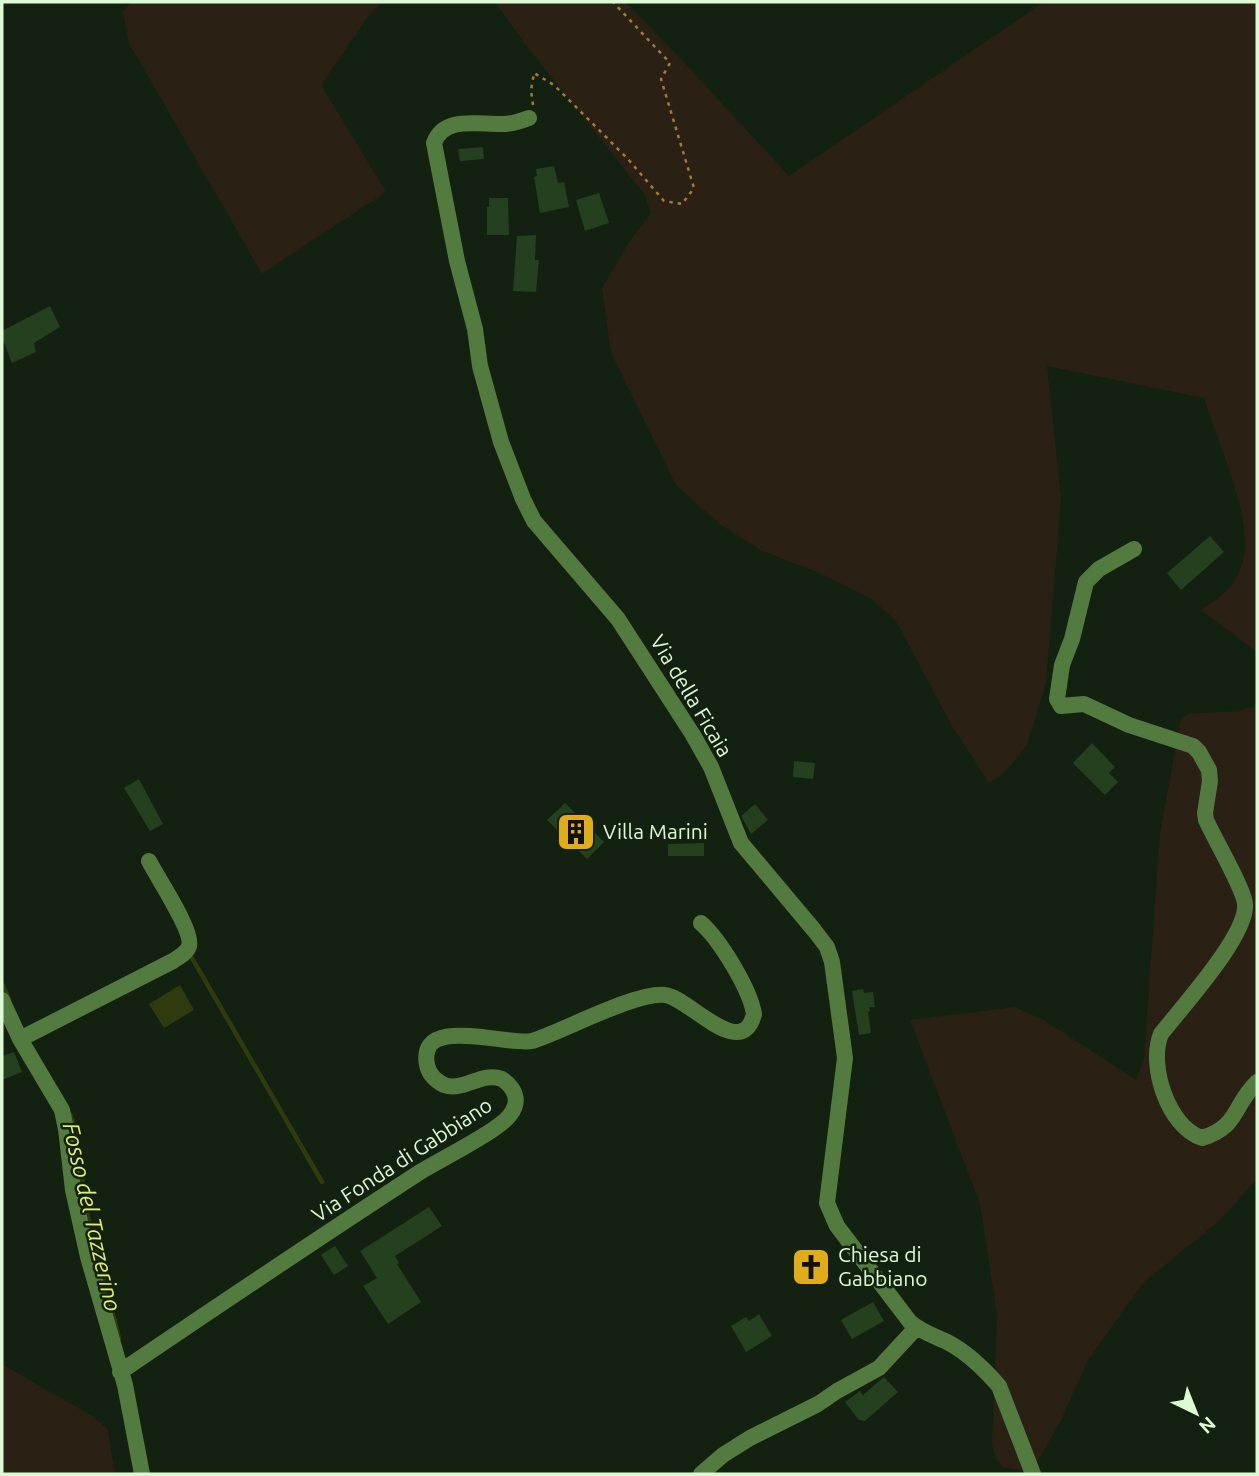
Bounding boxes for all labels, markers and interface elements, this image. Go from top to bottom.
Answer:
street label: Via della Ficaia [646,630,738,761]
building icon: Villa Marini [555,811,597,853]
place label: Villa Marini [603,819,708,843]
street label: Via Fonda di Gabbiano [307,1092,496,1226]
water label: Fosso del Tazzerino [59,1120,126,1314]
place label: Chiesa di Gabbiano [838,1242,927,1290]
church icon: Chiesa di Gabbiano [790,1246,832,1288]
north arrow [1161,1378,1231,1448]
text: N [1195,1413,1220,1438]

